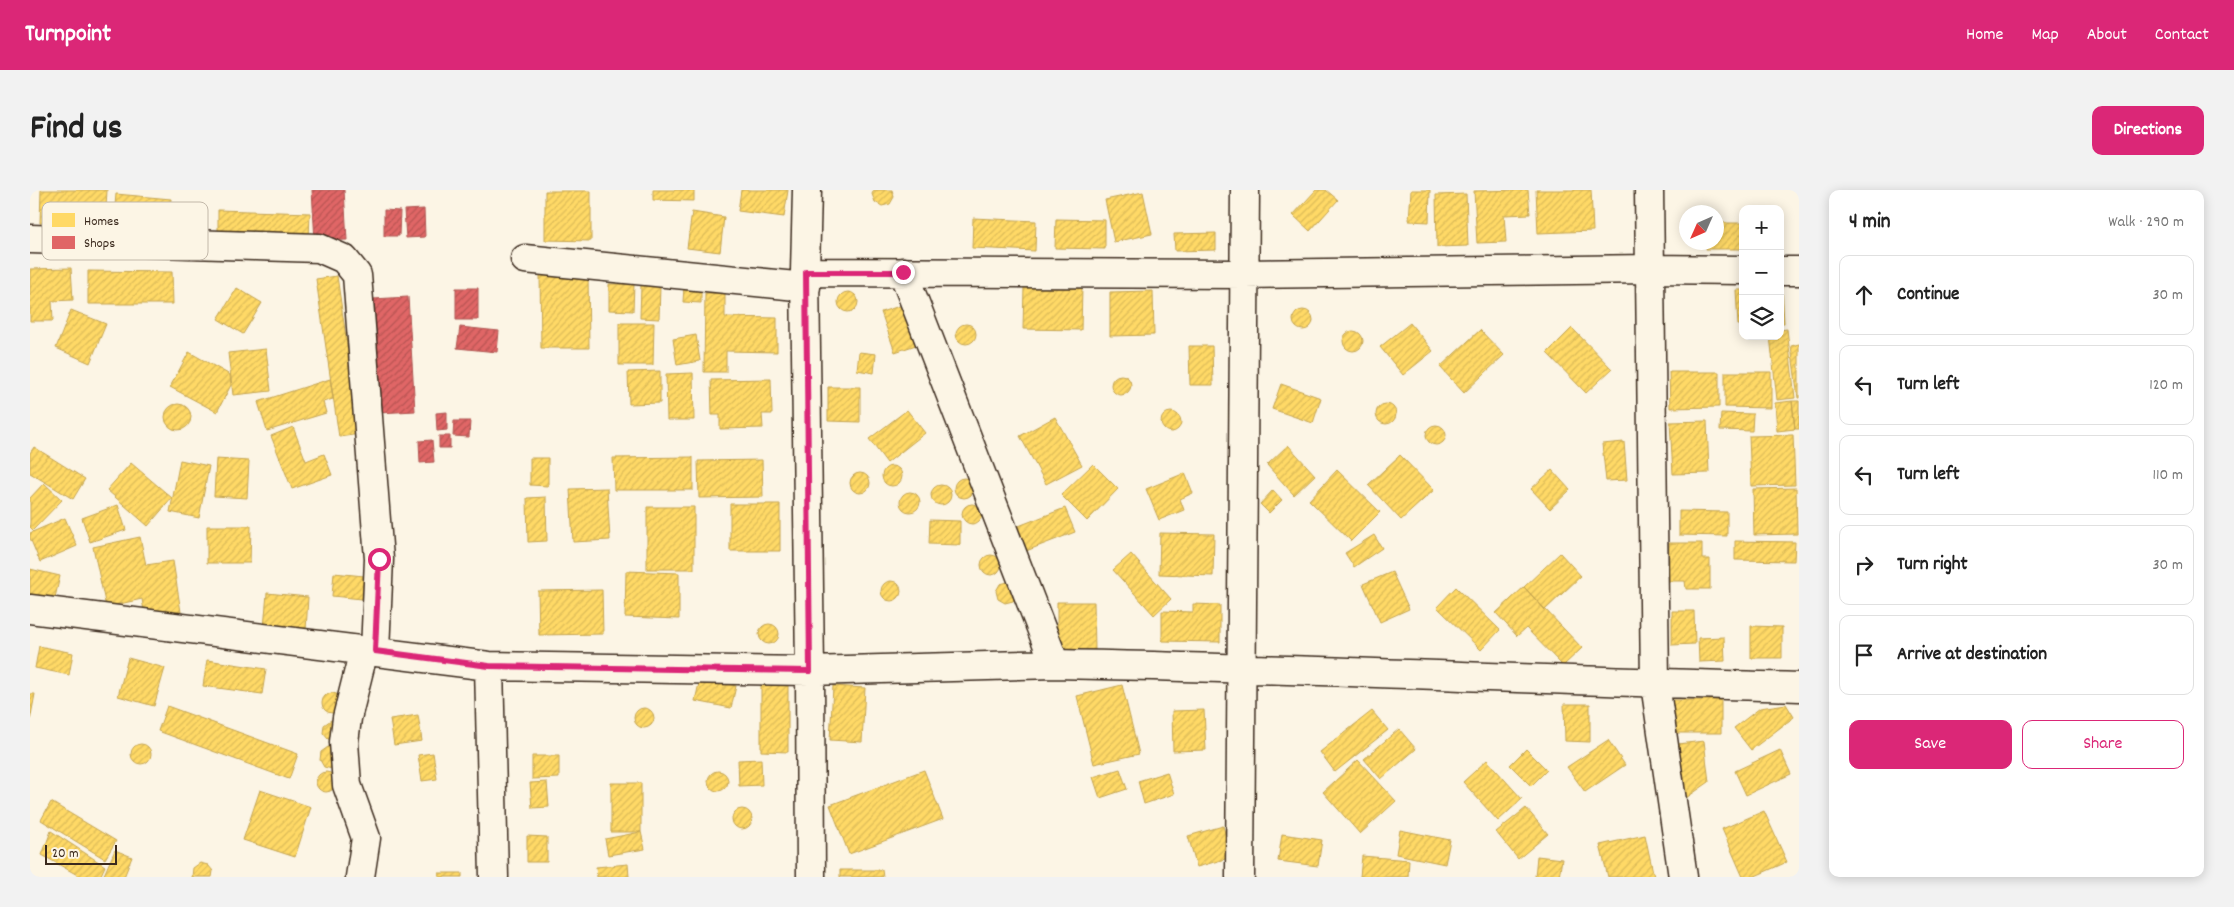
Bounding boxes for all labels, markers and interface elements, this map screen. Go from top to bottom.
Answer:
text: Turnpoint [25,18,111,52]
text: Home [1966,23,2003,48]
text: Map [2031,23,2059,48]
text: About [2087,23,2127,48]
text: Contact [2155,23,2209,48]
text: Find us [30,105,122,155]
button: Directions [2092,106,2204,155]
legend [42,202,208,260]
north arrow [1679,205,1724,250]
map controls [1739,205,1784,340]
button: + [1739,205,1784,250]
text: 4 min [1849,208,1891,238]
text: Walk · 290 m [2108,211,2184,234]
text: Homes [84,212,119,232]
text: Shops [84,234,115,254]
button: − [1739,250,1784,295]
route end [892,261,915,284]
icon: ahead [1850,281,1878,309]
text: Continue [1897,282,1959,309]
text: 30 m [2153,284,2183,307]
button: layers [1739,295,1784,340]
icon: left [1850,371,1878,399]
text: Turn left [1897,372,1960,399]
text: 120 m [2149,374,2183,397]
icon: left [1850,461,1878,489]
text: Turn left [1897,462,1960,489]
text: 110 m [2153,464,2183,487]
route start [368,548,391,571]
icon: right [1850,551,1878,579]
text: Turn right [1897,552,1968,579]
text: 30 m [2153,554,2183,577]
icon: arrive [1850,641,1878,669]
text: Arrive at destination [1897,642,2047,669]
button: Save [1849,720,2012,769]
button: Share [2022,720,2184,769]
scale bar [45,842,118,865]
text: 20 m [52,844,79,864]

